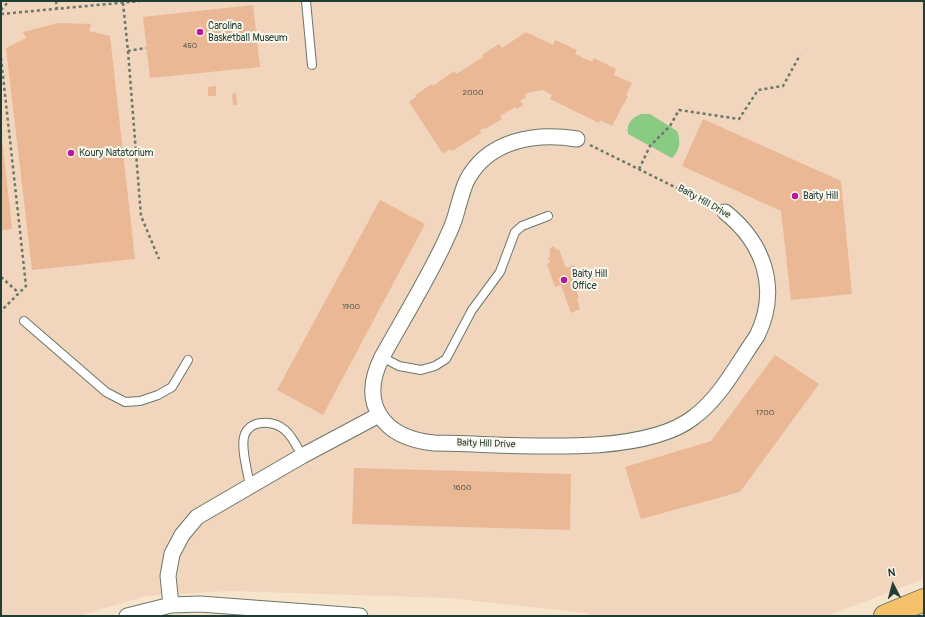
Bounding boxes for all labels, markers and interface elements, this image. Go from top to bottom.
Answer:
place label: Carolina Basketball Museum [208,20,288,44]
marker: Carolina Basketball Museum [195,27,205,37]
house number: 450 [183,41,197,51]
house number: 2000 [463,88,483,98]
place label: Koury Natatorium [79,147,153,159]
marker: Koury Natatorium [66,148,76,158]
street label: Baity Hill Drive [675,182,733,222]
place label: Baity Hill [803,190,838,202]
marker: Baity Hill [790,191,800,201]
place label: Baity Hill Office [572,268,607,292]
marker: Baity Hill Office [559,275,569,285]
house number: 1900 [342,302,360,312]
house number: 1700 [756,408,774,418]
street label: Baity Hill Drive [456,437,516,451]
house number: 1600 [453,483,471,493]
north arrow [873,565,913,605]
text: N [887,566,896,579]

